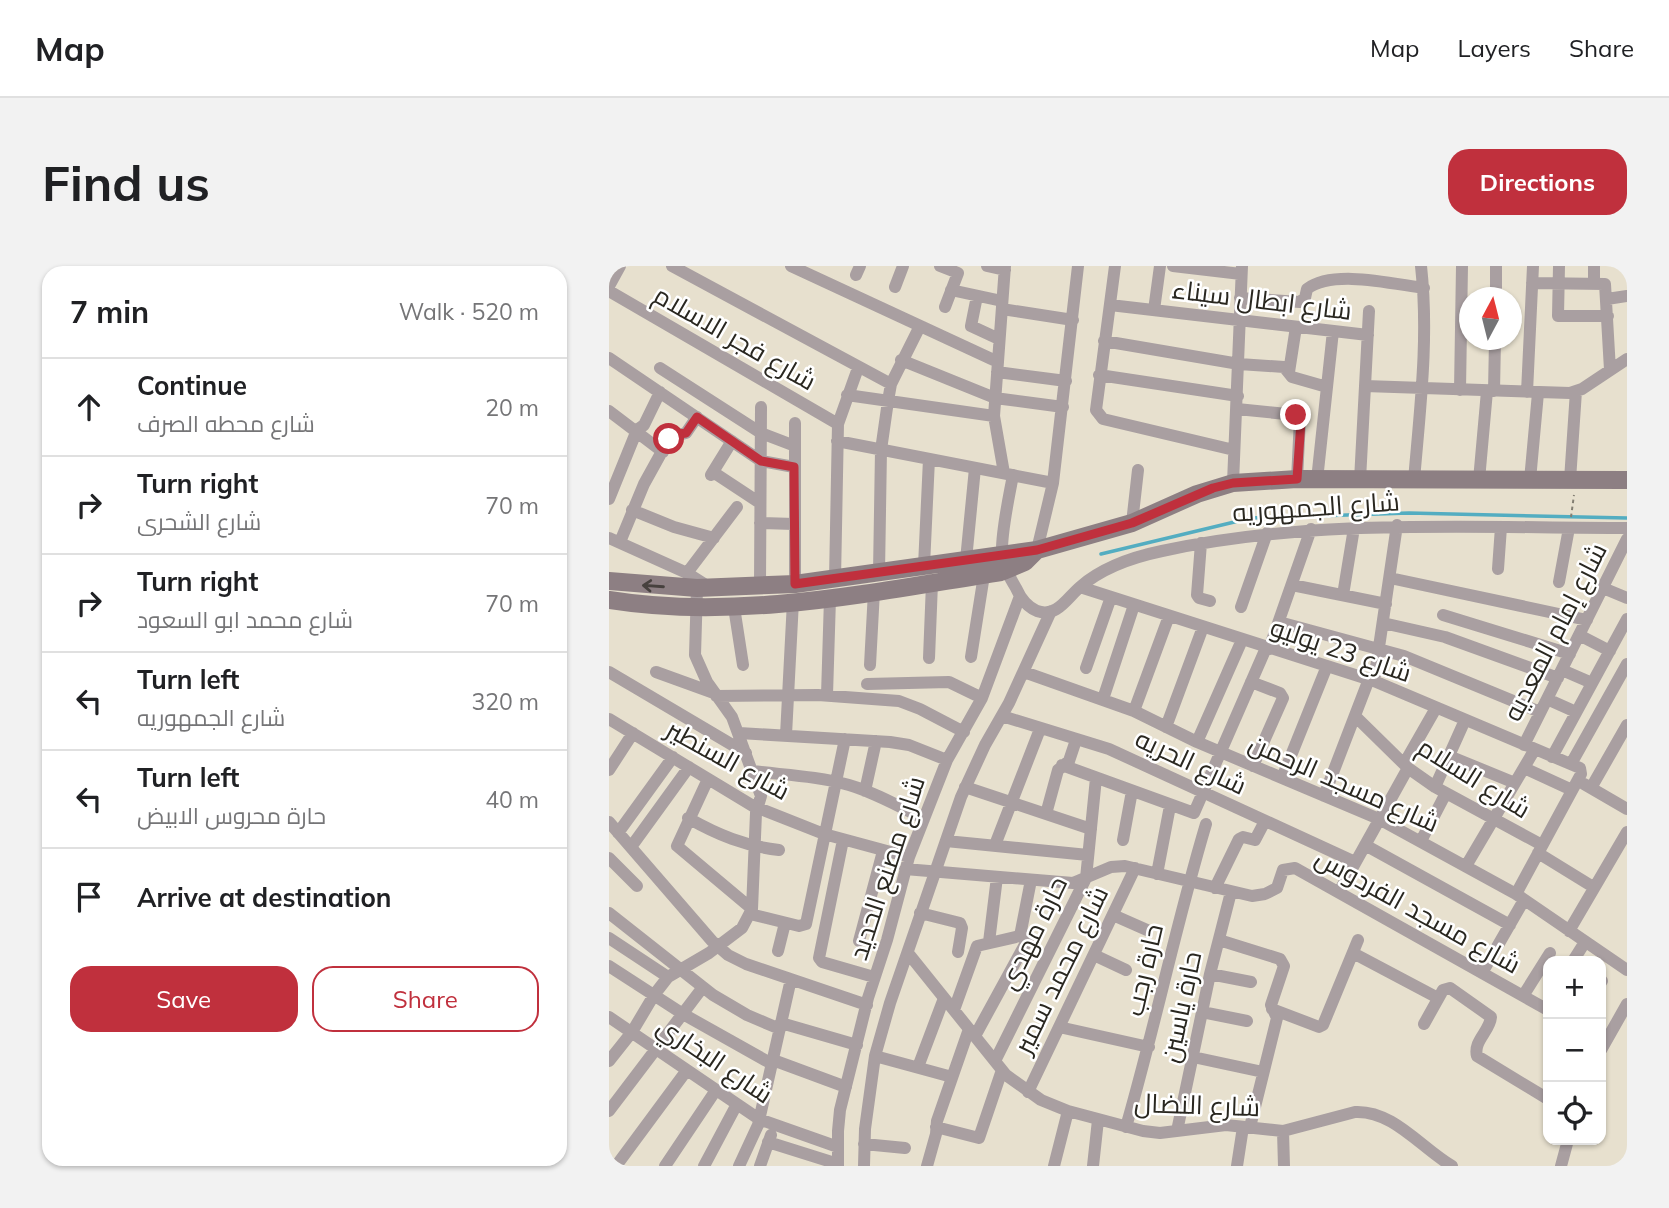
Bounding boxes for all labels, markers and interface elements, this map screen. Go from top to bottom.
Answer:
text: Map [35,28,105,69]
text: Map [1370,33,1419,63]
text: Layers [1457,33,1531,63]
text: Share [1569,33,1634,63]
button: Directions [1448,149,1627,215]
text: Find us [42,152,210,213]
street label: شارع ابطال سيناء [1170,272,1354,328]
street label: شارع فجر الاسلام [647,278,822,399]
north arrow [1459,287,1522,350]
text: 7 min [70,293,149,331]
text: Walk · 520 m [399,297,539,326]
text: Continue [137,369,247,402]
icon: ahead [70,388,108,426]
text: 20 m [485,393,539,422]
route end [1280,399,1311,430]
text: شارع محطه الصرف [137,409,315,438]
route start [653,423,684,454]
text: Turn right [137,467,258,500]
street label: شارع الجمهوريه [1231,484,1401,530]
icon: right [70,486,108,524]
text: 70 m [485,491,539,520]
text: شارع الشحرى [137,507,261,536]
street label: شارع إمام المعديه [1495,537,1615,727]
text: Turn right [137,565,258,598]
one-way arrow [642,579,665,592]
icon: right [70,584,108,622]
text: 70 m [485,589,539,618]
text: شارع محمد ابو السعود [137,605,353,634]
street label: شارع 23 يوليو [1266,610,1416,690]
text: Turn left [137,663,239,696]
icon: left [70,682,108,720]
text: 320 m [471,687,539,716]
text: شارع الجمهوريه [137,703,285,732]
street label: شارع السنطير [658,711,796,808]
street label: شارع الحريه [1130,721,1252,803]
street label: شارع مسجد الرحمن [1244,726,1444,840]
street label: شارع السلام [1410,730,1537,827]
text: Turn left [137,761,239,794]
street label: شارع مصنع الحديد [841,772,933,964]
icon: left [70,780,108,818]
text: 40 m [485,785,539,814]
text: حارة محروس الابيض [137,801,326,830]
street label: شارع مسجد الفردوس [1309,841,1527,981]
street label: حارة مهدي [991,871,1078,997]
icon: arrive [70,878,108,916]
text: Arrive at destination [137,881,392,914]
street label: شارع محمد سمير [1005,881,1116,1061]
street label: حارة رجب [1117,921,1170,1019]
street label: حارة ياسين [1153,948,1208,1066]
map controls [1543,956,1606,1145]
button: + [1543,956,1606,1019]
button: Save [70,966,298,1032]
button: Share [312,966,539,1032]
street label: شارع البخاري [649,1009,779,1114]
button: − [1543,1019,1606,1082]
button: locate [1543,1082,1606,1145]
street label: شارع النضال [1133,1086,1261,1124]

